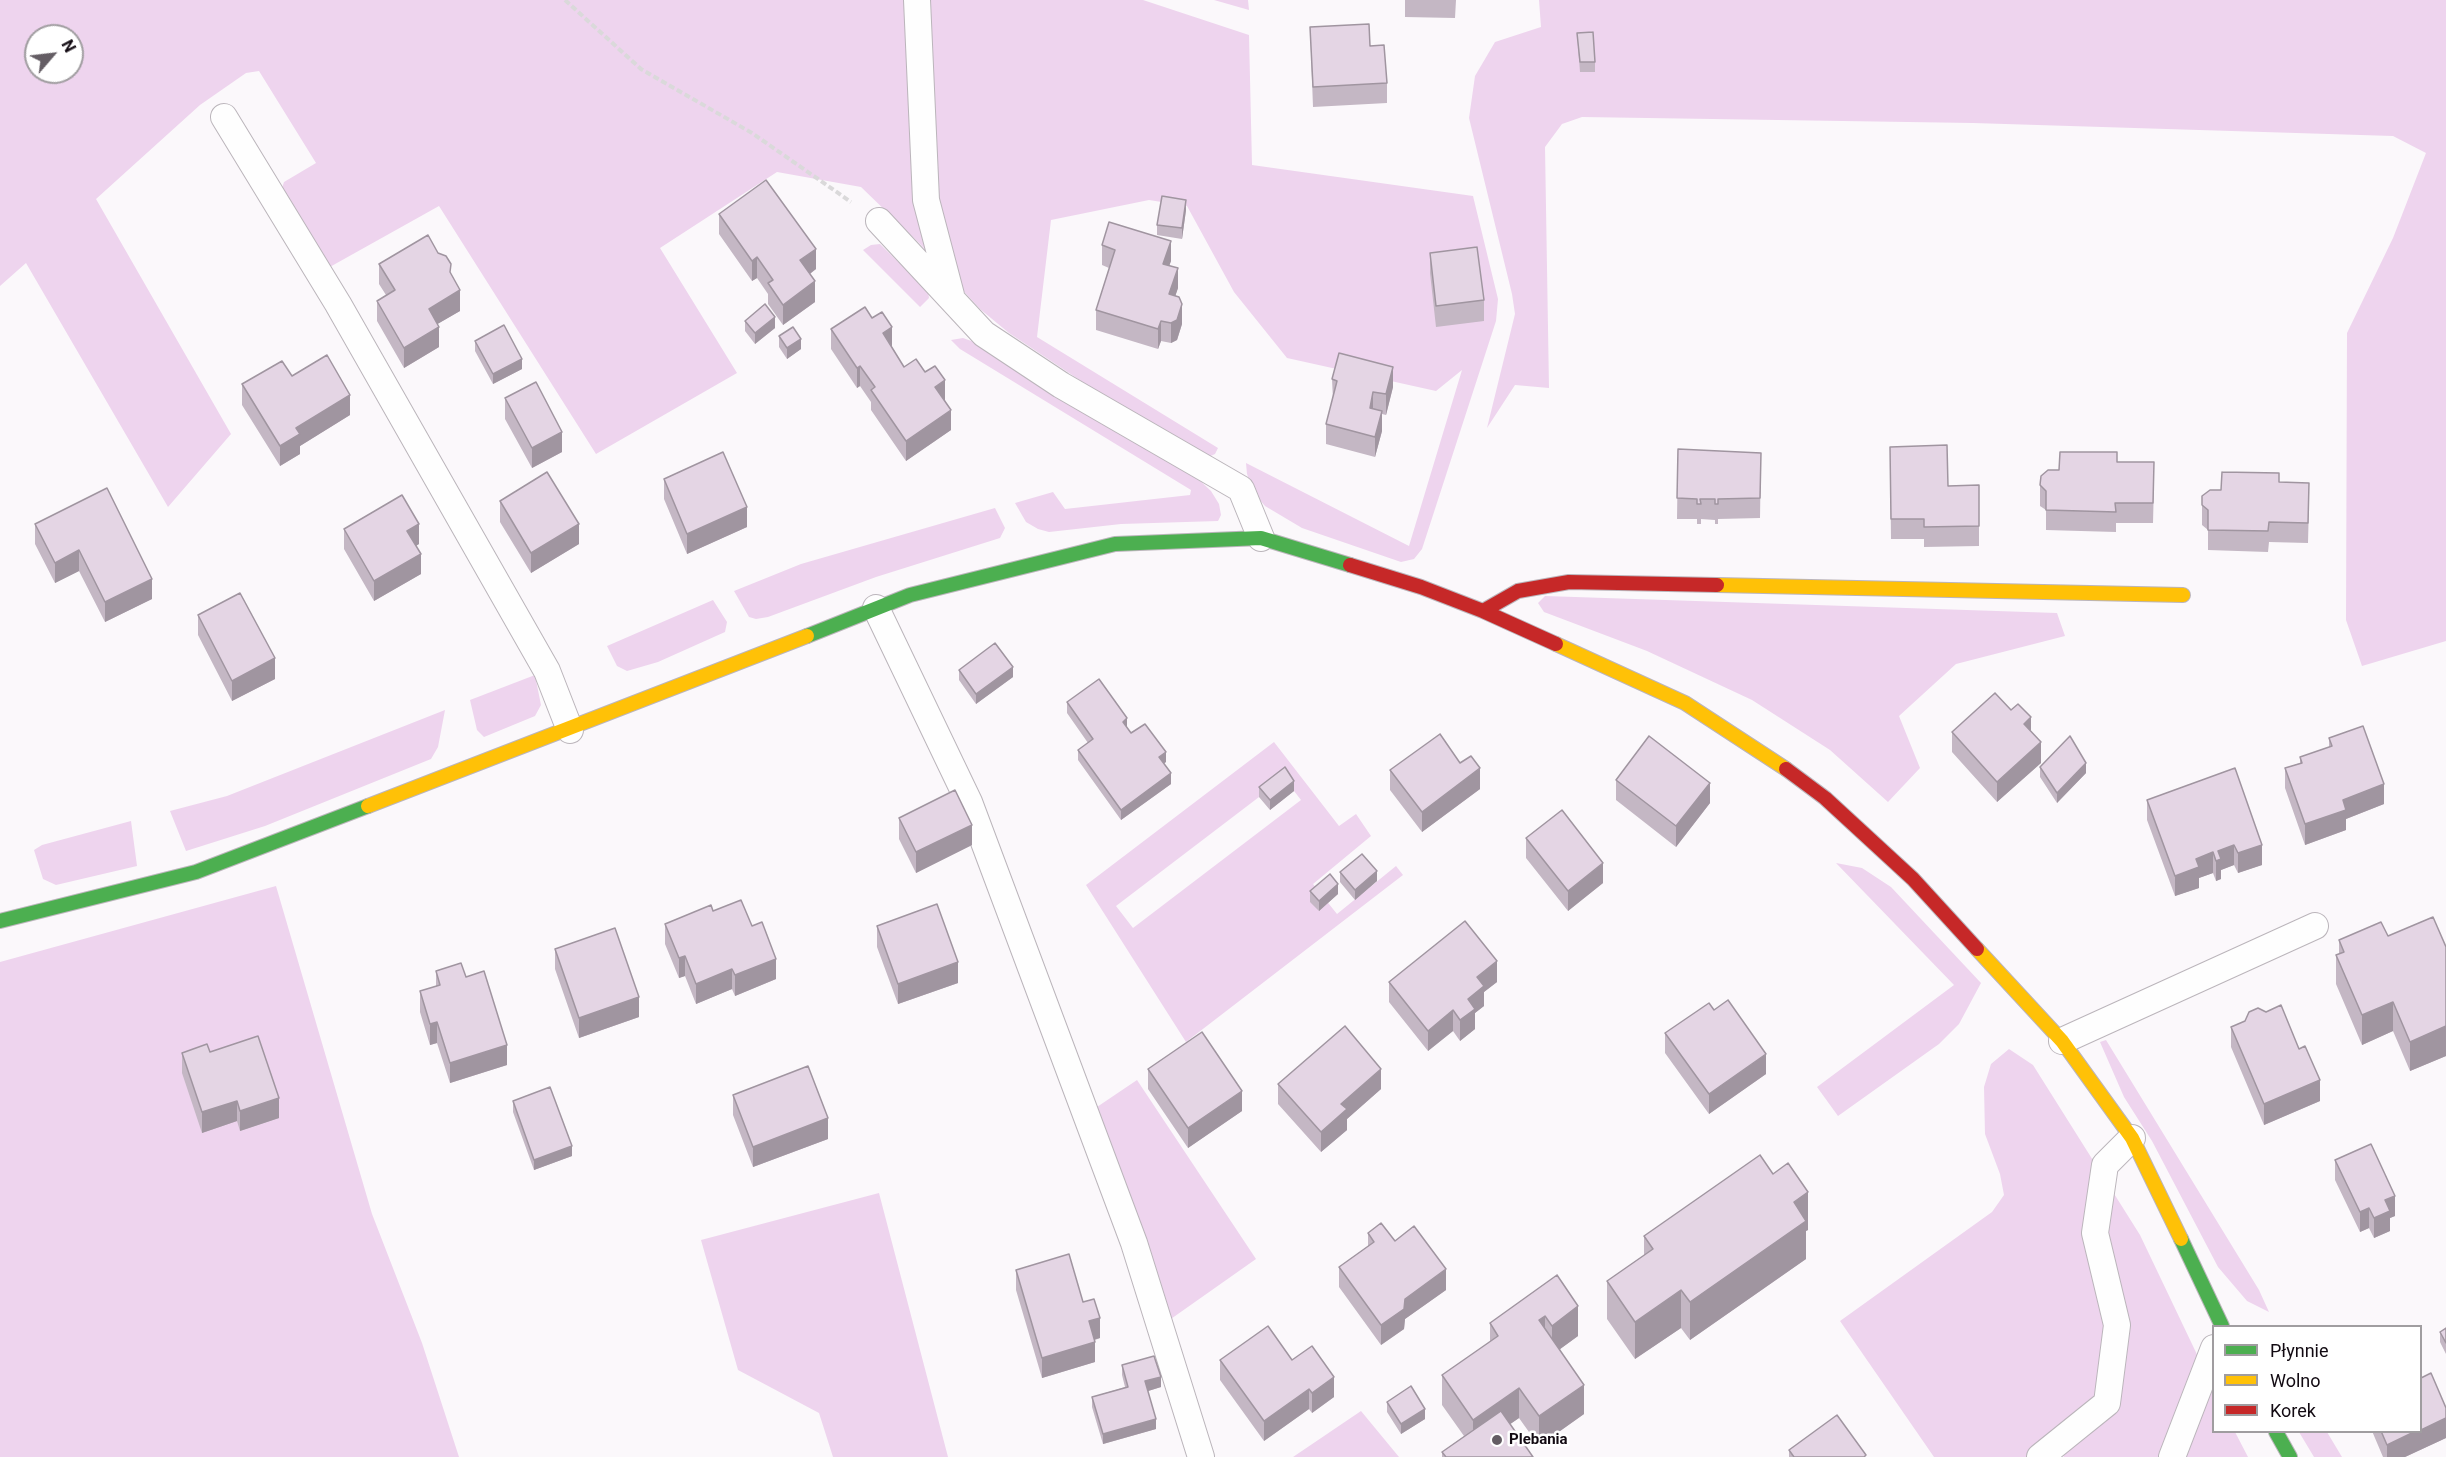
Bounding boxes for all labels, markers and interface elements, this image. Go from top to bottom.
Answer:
north arrow [24,24,84,84]
text: N [58,37,80,56]
legend [2212,1325,2422,1433]
text: Płynnie [2270,1340,2329,1361]
text: Wolno [2270,1370,2321,1391]
text: Korek [2270,1400,2316,1421]
place label: Plebania [1509,1431,1568,1449]
marker: Plebania [1490,1433,1504,1447]

